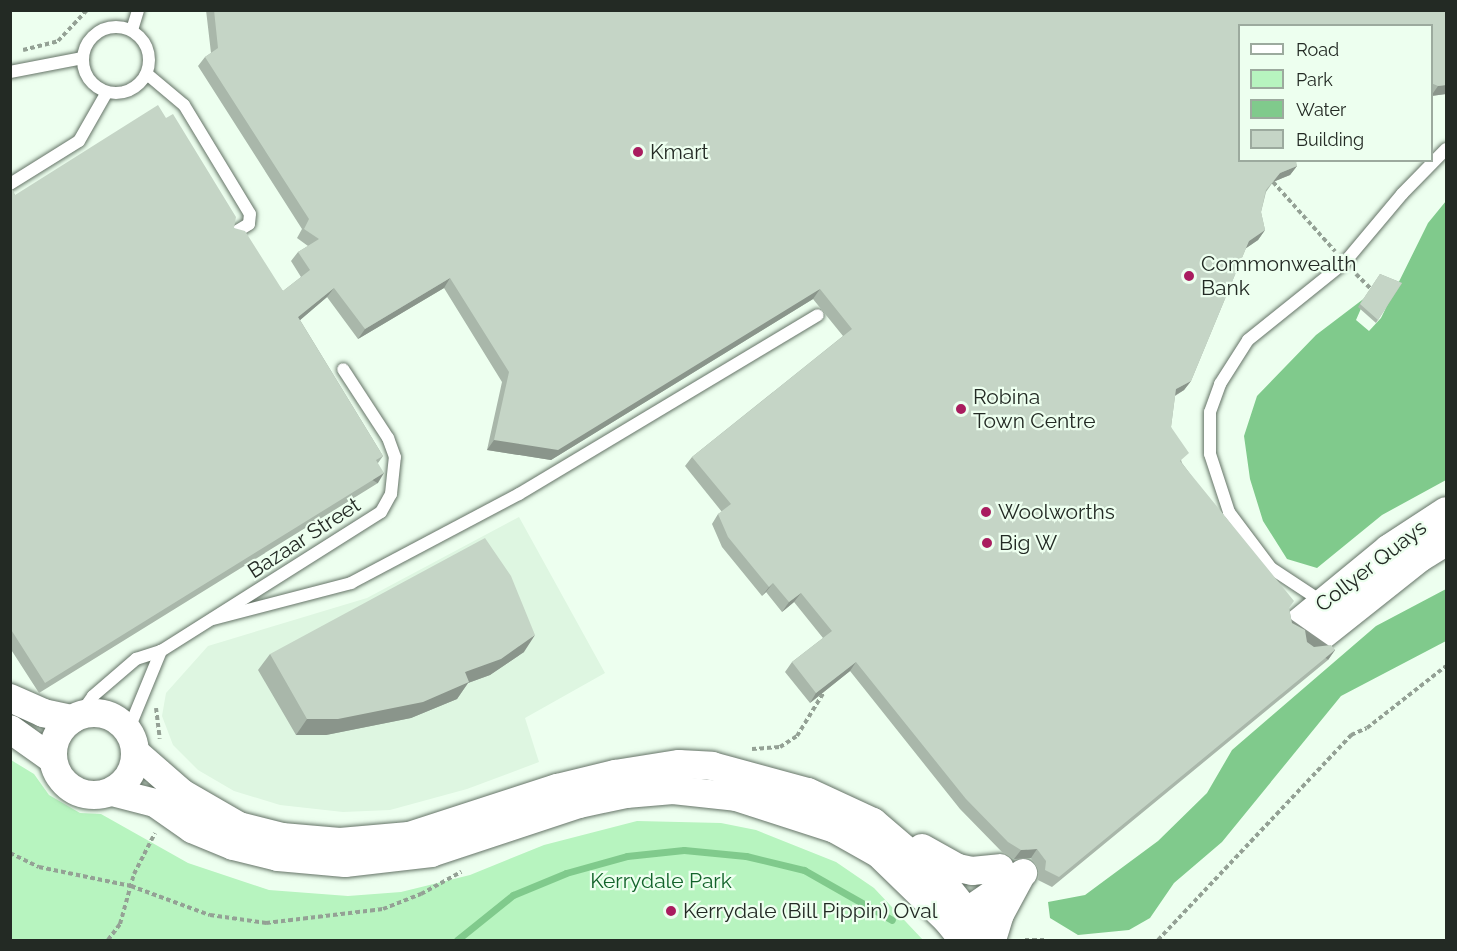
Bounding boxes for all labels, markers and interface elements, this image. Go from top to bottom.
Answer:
legend [1238,24,1433,162]
text: Road [1296,39,1339,60]
text: Park [1296,69,1333,90]
text: Water [1296,99,1346,120]
text: Building [1296,129,1364,150]
place label: Kmart [650,139,709,165]
marker: Kmart [631,145,645,159]
place label: Commonwealth Bank [1201,251,1356,301]
marker: Commonwealth Bank [1182,269,1196,283]
place label: Robina Town Centre [973,384,1096,434]
marker: Robina Town Centre [954,402,968,416]
street label: Bazaar Street [243,492,365,584]
place label: Woolworths [998,499,1115,525]
marker: Woolworths [979,505,993,519]
street label: Collyer Quays [1310,515,1432,617]
place label: Big W [999,530,1058,556]
marker: Big W [980,536,994,550]
park label: Kerrydale Park [590,868,732,894]
place label: Kerrydale (Bill Pippin) Oval [683,898,938,924]
marker: Kerrydale (Bill Pippin) Oval [664,904,678,918]

